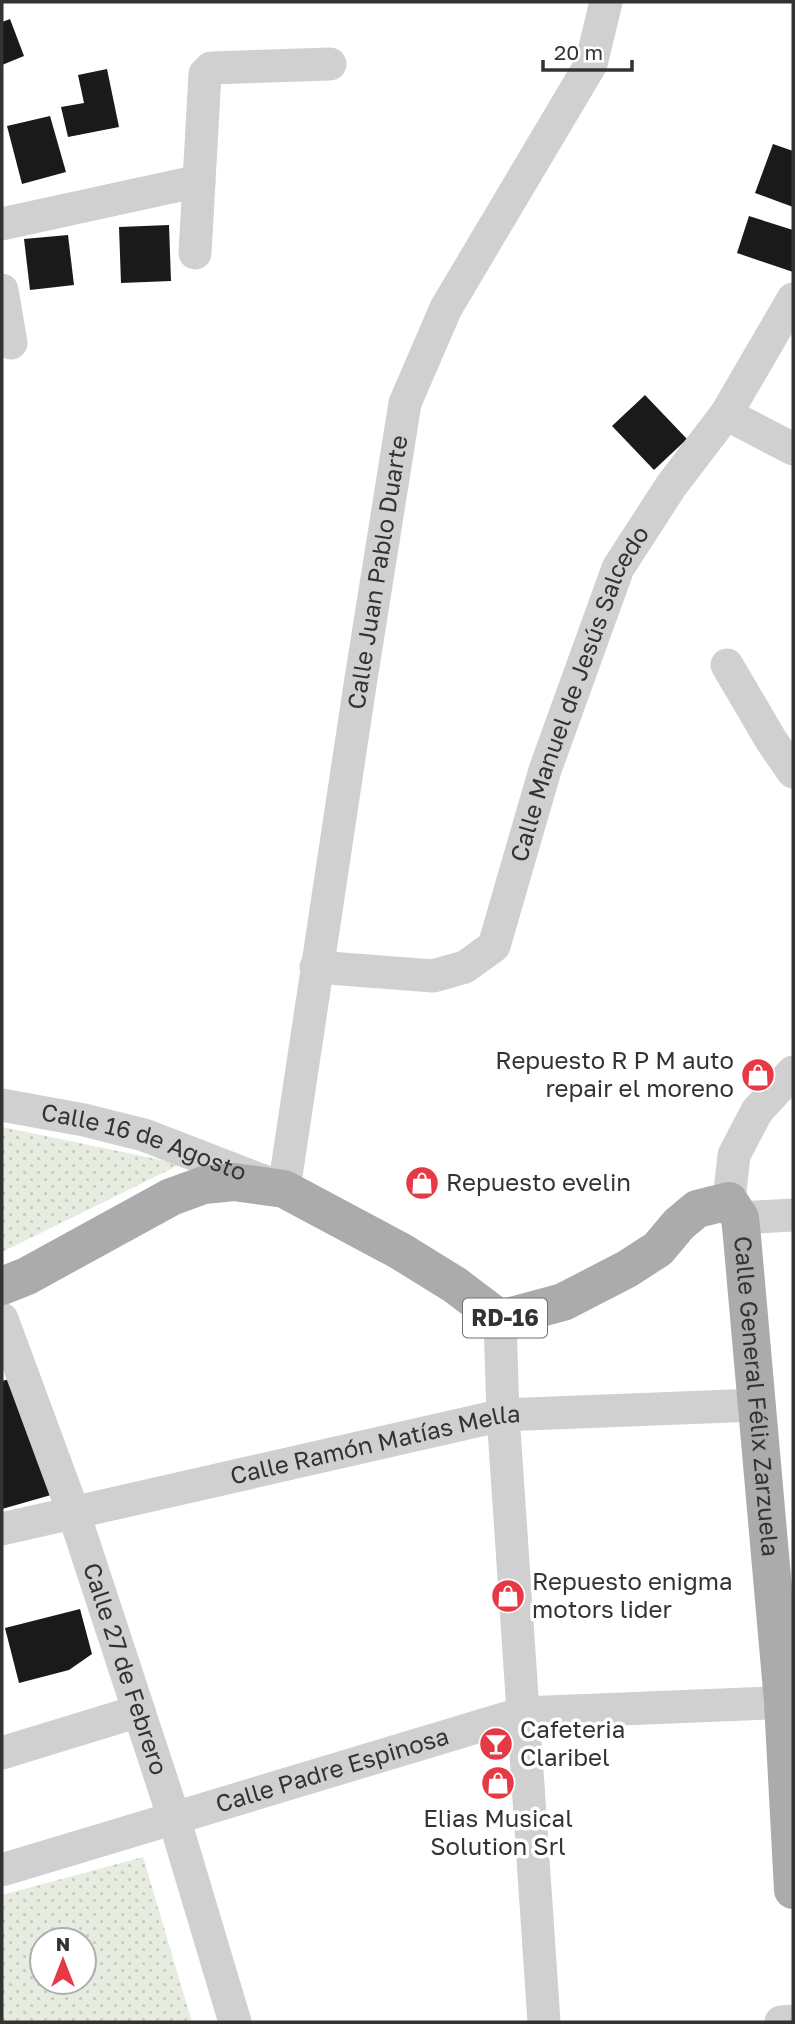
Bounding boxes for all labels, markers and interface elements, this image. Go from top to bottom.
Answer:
scale bar [543,28,632,72]
text: 20 m [554,39,603,65]
street label: Calle Juan Pablo Duarte [341,433,413,711]
street label: Calle Manuel de Jesús Salcedo [503,520,654,865]
place label: Repuesto R P M auto repair el moreno [495,1045,734,1102]
shop icon: Repuesto R P M auto repair el moreno [739,1056,777,1094]
street label: Calle 16 de Agosto [39,1096,251,1186]
shop icon: Repuesto evelin [403,1164,441,1202]
place label: Repuesto evelin [446,1167,631,1196]
street label: Calle General Félix Zarzuela [729,1235,786,1558]
road number: RD-16 [463,1298,547,1338]
street label: Calle Ramón Matías Mella [227,1398,521,1490]
street label: Calle 27 de Febrero [78,1559,175,1778]
place label: Repuesto enigma motors lider [532,1566,733,1623]
shop icon: Repuesto enigma motors lider [489,1577,527,1615]
place label: Cafeteria Claribel [520,1714,625,1771]
street label: Calle Padre Espinosa [212,1720,452,1818]
bar icon: Cafeteria Claribel [477,1725,515,1763]
shop icon: Elias Musical Solution Srl [479,1764,517,1802]
place label: Elias Musical Solution Srl [423,1803,573,1860]
north arrow [28,1926,98,1996]
text: N [56,1932,70,1955]

